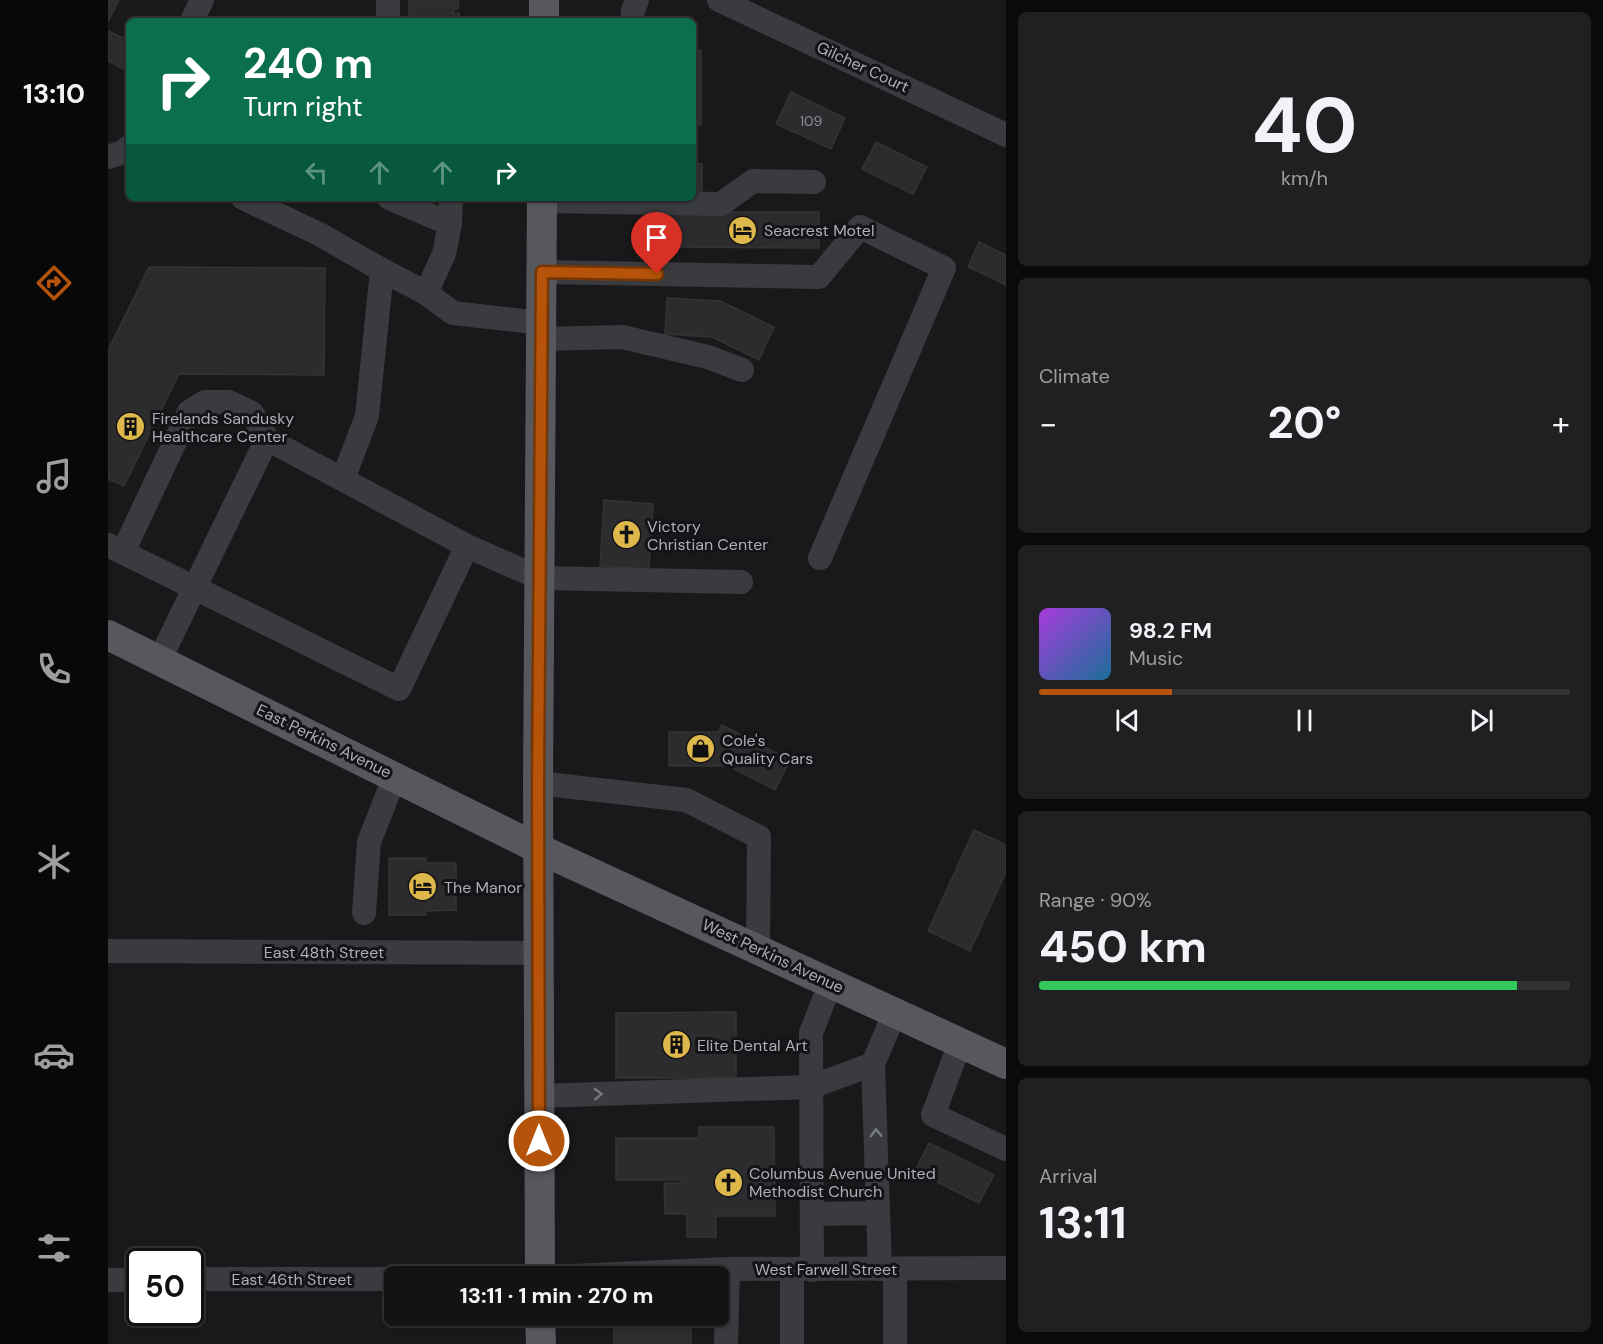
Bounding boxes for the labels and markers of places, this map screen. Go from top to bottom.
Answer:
pin [631,212,682,274]
hotel icon: Seacrest Motel [727,214,759,246]
place label: Seacrest Motel [764,220,874,241]
place label: Firelands Sandusky Healthcare Center [152,408,294,447]
building icon: Firelands Sandusky Healthcare Center [115,411,147,443]
place label: Victory Christian Center [647,516,768,555]
church icon: Victory Christian Center [610,519,642,551]
place label: Cole's Quality Cars [722,730,813,769]
shop icon: Cole's Quality Cars [685,733,717,765]
hotel icon: The Manor [407,871,439,903]
place label: The Manor [444,877,522,898]
building icon: Elite Dental Art [660,1029,692,1061]
place label: Elite Dental Art [697,1035,808,1056]
place label: Columbus Avenue United Methodist Church [749,1163,936,1202]
church icon: Columbus Avenue United Methodist Church [712,1166,744,1198]

